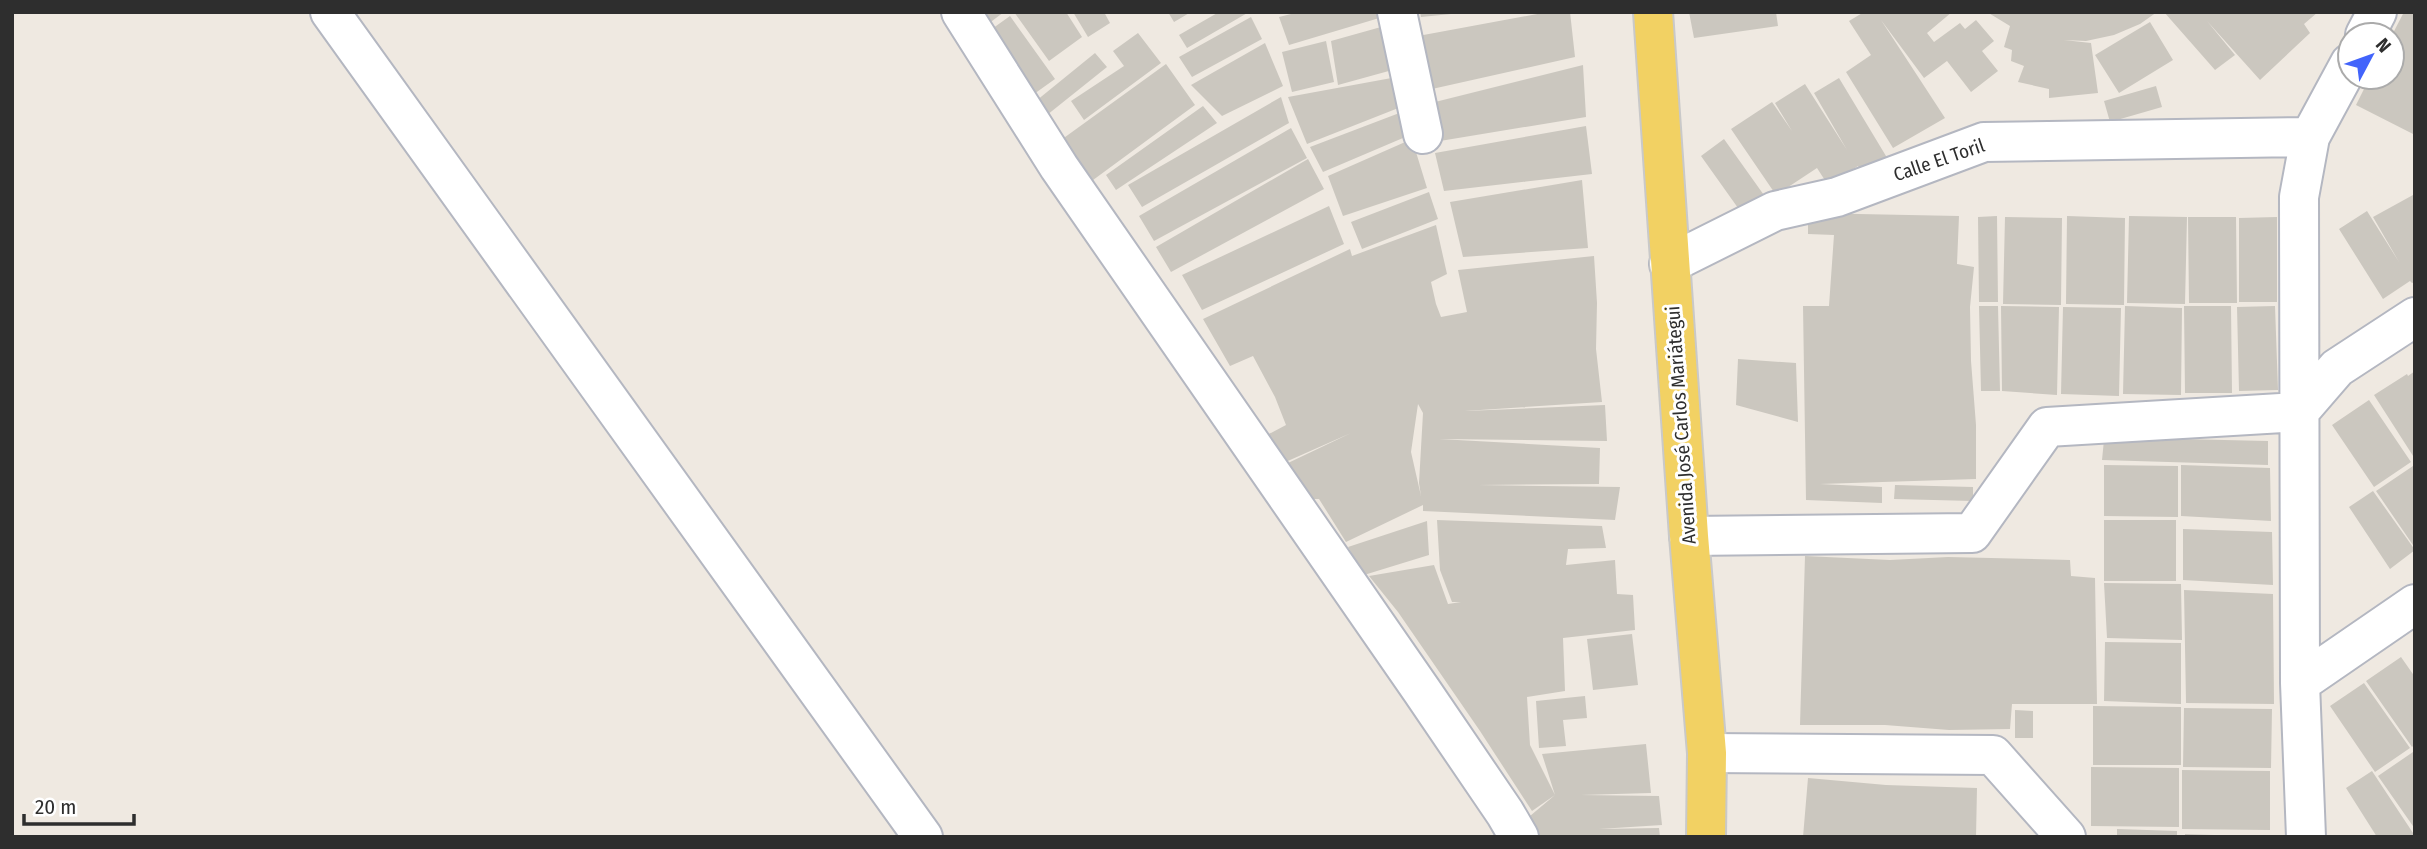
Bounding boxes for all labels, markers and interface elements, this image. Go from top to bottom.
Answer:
north arrow [2336,21,2406,91]
text: N [2371,33,2396,57]
street label: Calle El Toril [1890,134,1988,186]
street label: Avenida José Carlos Mariátegui [1661,305,1701,545]
scale bar [24,782,135,826]
text: 20 m [35,794,76,820]

